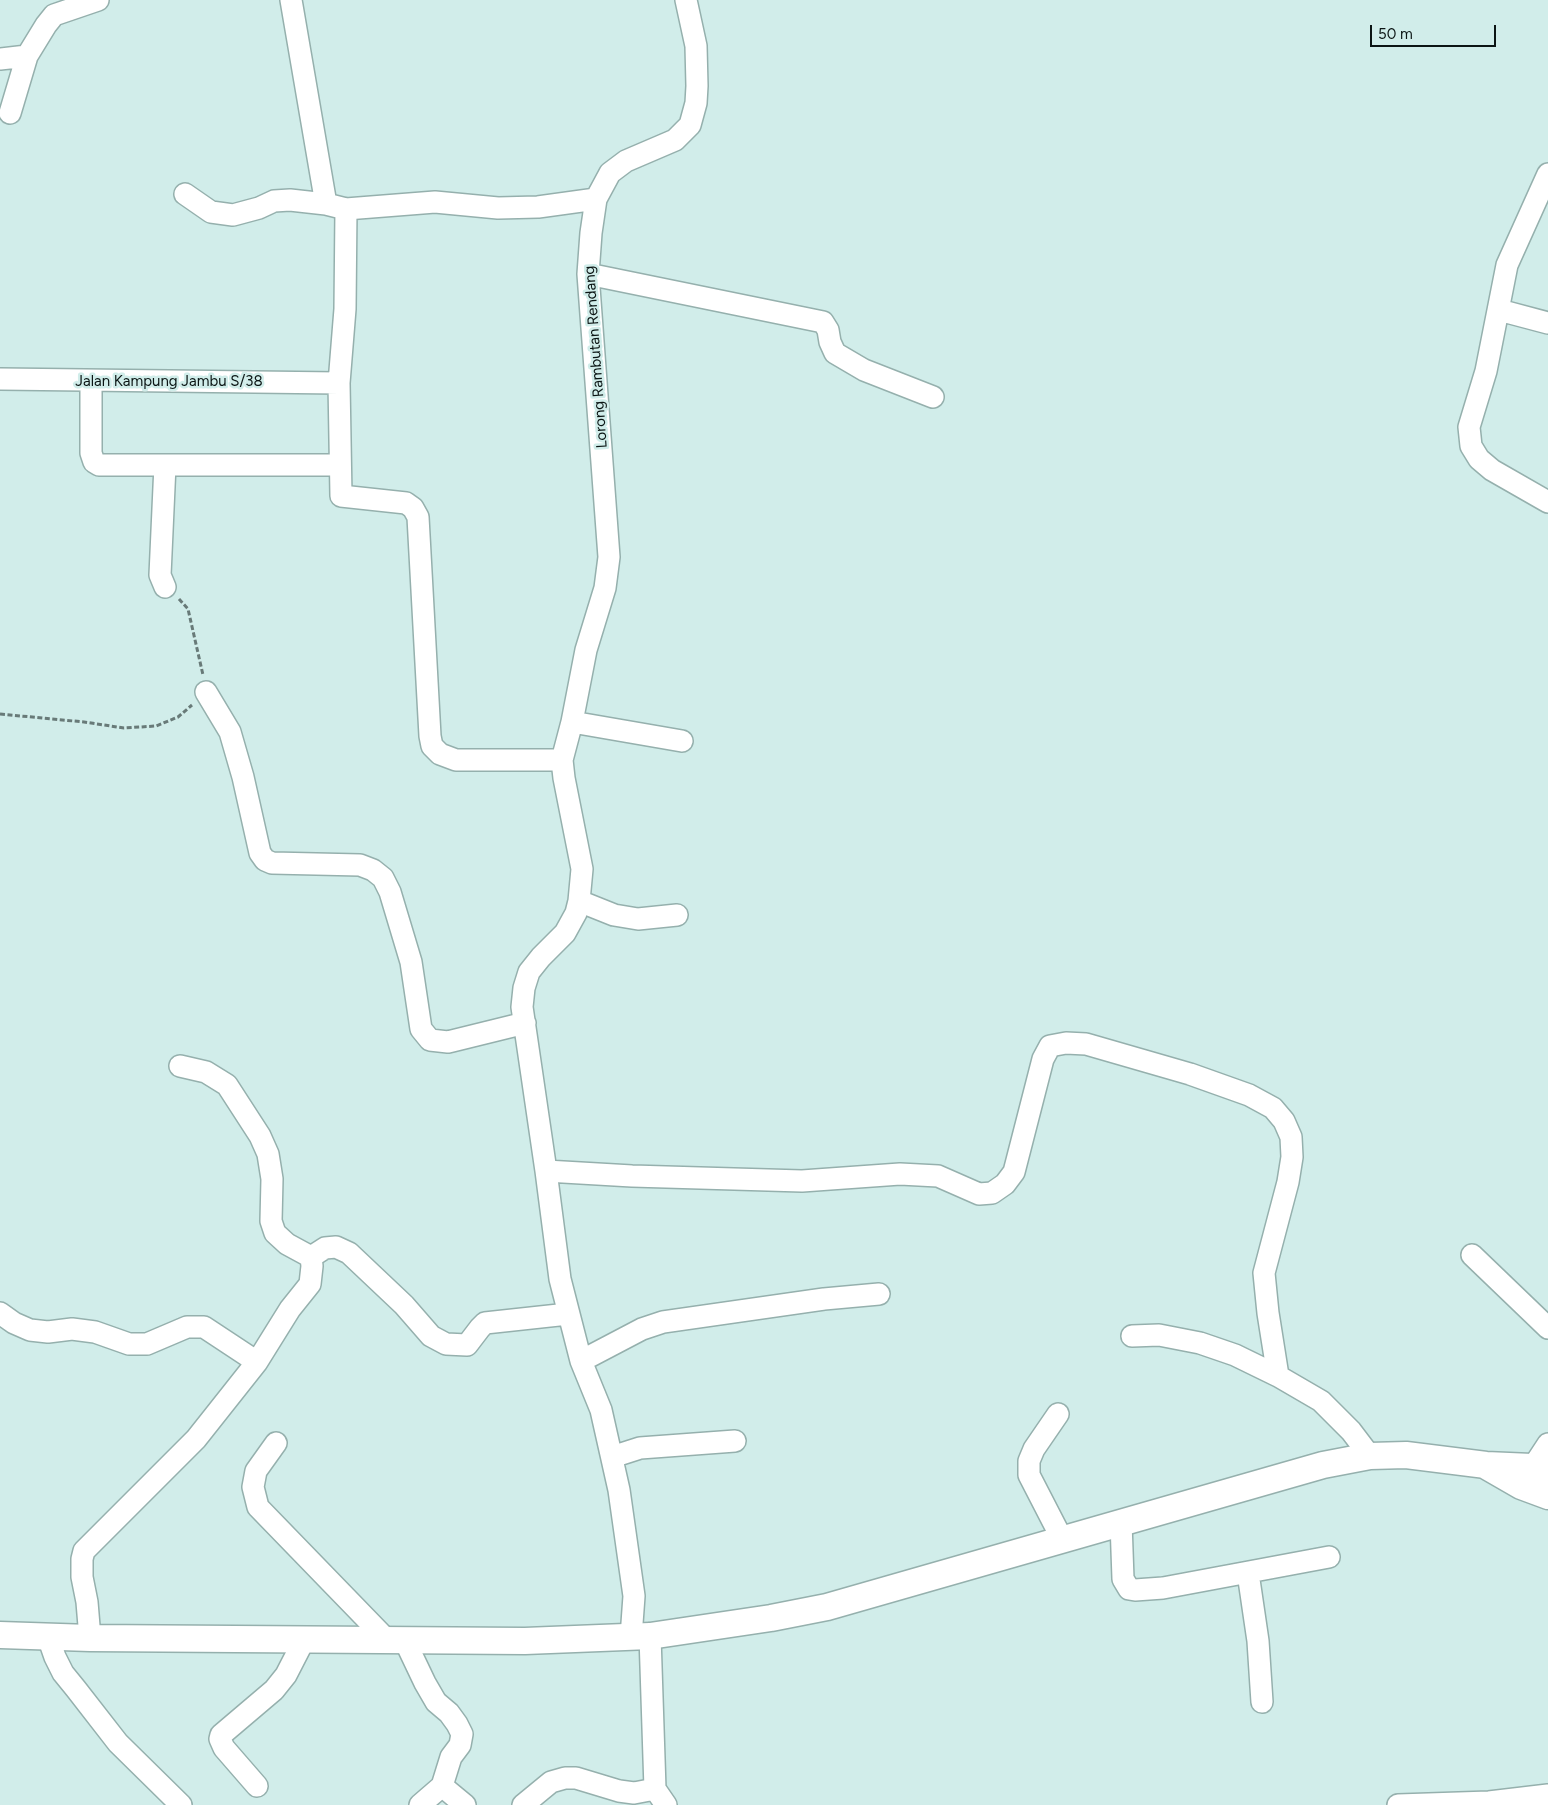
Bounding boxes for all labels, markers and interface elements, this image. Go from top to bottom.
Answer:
scale bar [1373,15,1499,47]
text: 50 m [1378,25,1413,43]
street label: Lorong Rambutan Rendang [581,265,611,449]
street label: Jalan Kampung Jambu S/38 [75,373,263,391]

